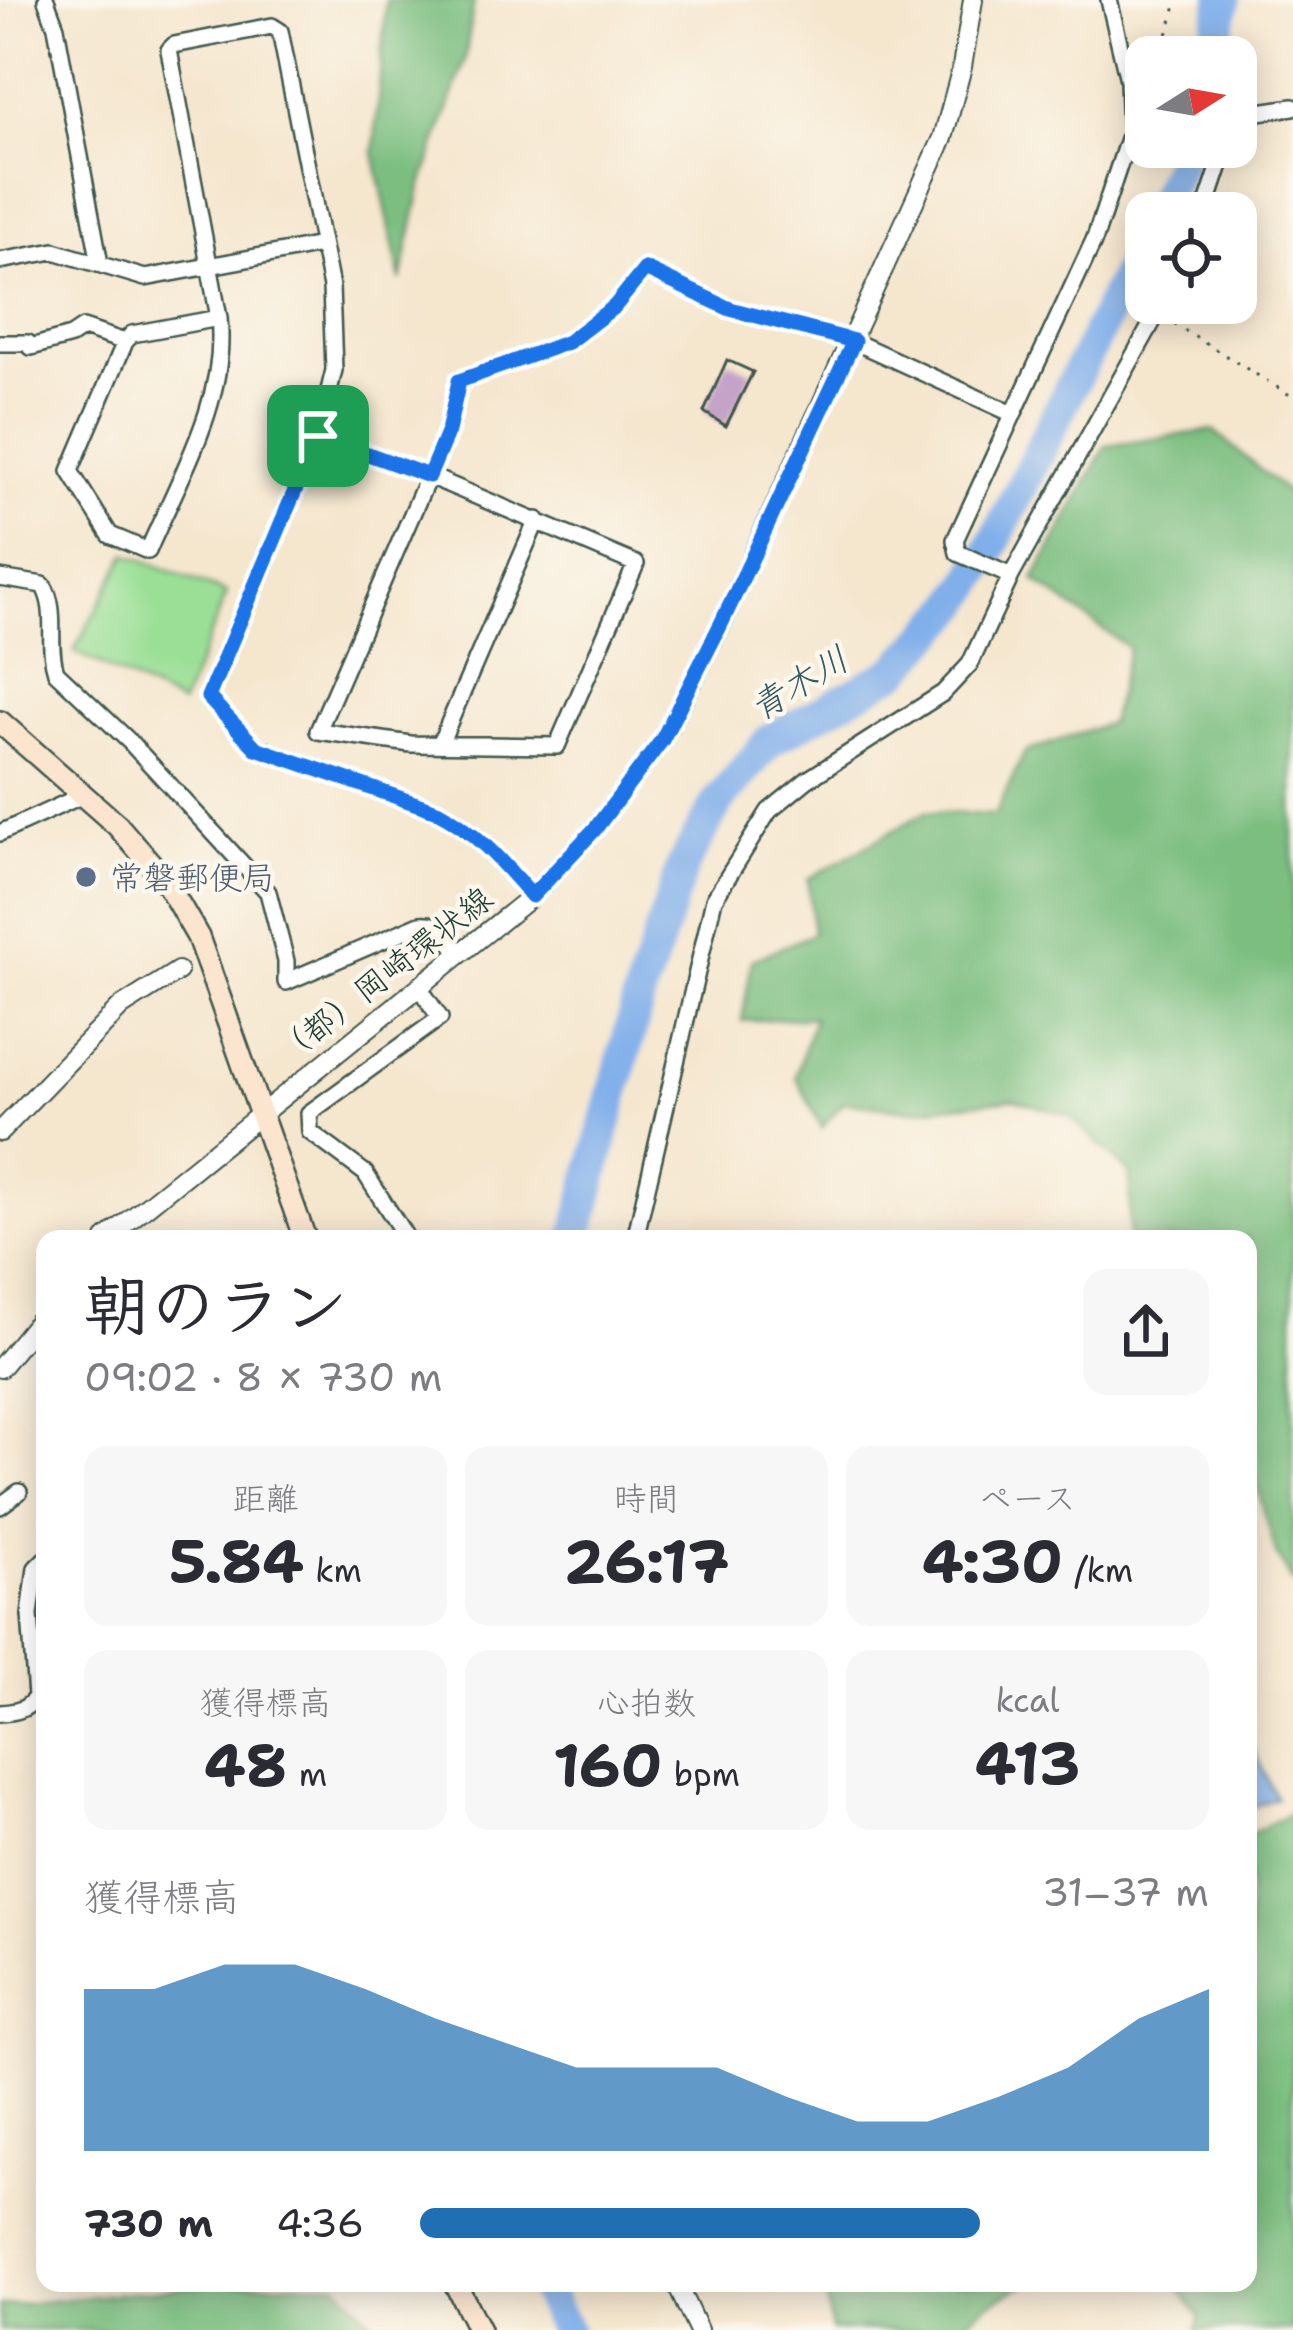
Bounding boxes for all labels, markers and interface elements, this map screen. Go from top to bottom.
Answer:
north arrow [1125,36,1257,168]
map controls [1125,36,1257,324]
button: locate [1125,192,1257,324]
pin [267,385,369,487]
icon: arrive [285,403,351,469]
water label: 青木川 [740,634,858,732]
place label: 常磐郵便局 [110,855,275,900]
marker: 常磐郵便局 [73,864,99,890]
street label: （都）岡崎環状線 [266,876,502,1074]
text: 朝のラン [84,1262,348,1350]
button: share [1083,1269,1209,1395]
text: 09:02 · 8 × 730 m [84,1351,442,1403]
text: 距離 [233,1476,299,1521]
text: 時間 [614,1476,680,1521]
text: ペース [979,1476,1076,1521]
text: 5.84 [169,1521,304,1601]
text: 26:17 [563,1521,730,1601]
text: 4:30 [922,1521,1063,1601]
text: km [304,1548,362,1593]
text: /km [1063,1548,1133,1593]
text: kcal [995,1678,1060,1723]
text: 獲得標高 [200,1680,332,1725]
text: 心拍数 [597,1680,696,1725]
text: 413 [974,1723,1081,1803]
text: 48 [204,1725,287,1805]
text: 160 [553,1725,662,1805]
text: m [287,1752,327,1797]
text: bpm [662,1752,740,1797]
text: 31–37 m [1042,1866,1209,1918]
text: 獲得標高 [84,1871,240,1923]
text: 730 m [84,2197,213,2249]
text: 4:36 [276,2197,364,2249]

